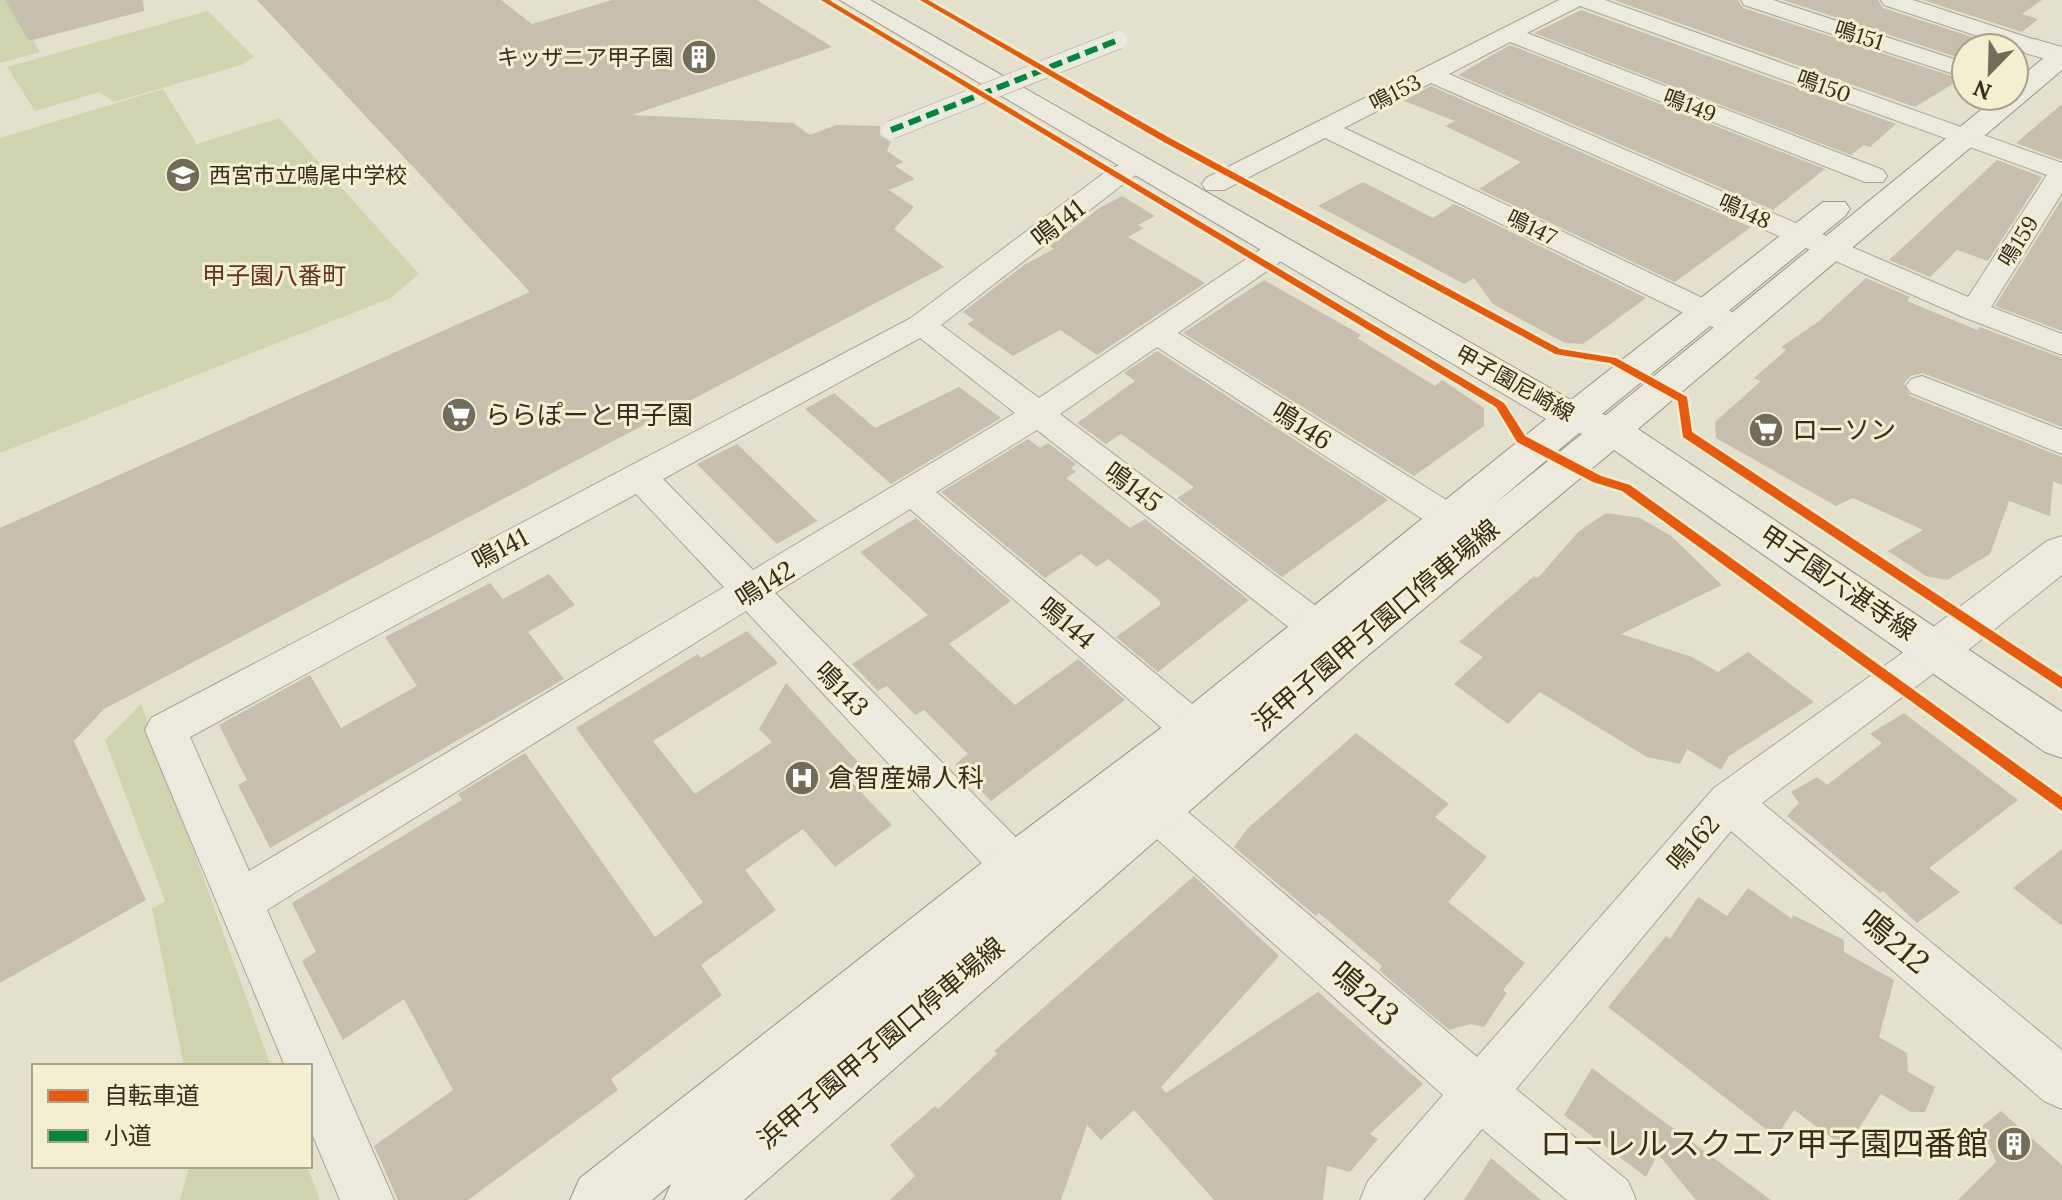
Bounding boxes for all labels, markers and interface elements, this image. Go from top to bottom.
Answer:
street label: 鳴151 [1831,14,1887,56]
north arrow [1950,32,2030,112]
building icon: キッザニア甲子園 [680,38,718,76]
place label: キッザニア甲子園 [497,43,673,71]
street label: 鳴150 [1793,63,1855,109]
street label: 鳴153 [1364,67,1426,117]
text: N [1969,74,1995,107]
street label: 鳴149 [1659,82,1721,128]
school or university icon: 西宮市立鳴尾中学校 [164,156,202,194]
place label: 西宮市立鳴尾中学校 [209,161,407,189]
street label: 鳴148 [1715,187,1775,235]
street label: 鳴141 [1024,191,1091,254]
street label: 鳴147 [1502,203,1562,251]
street label: 鳴159 [1992,210,2044,272]
district label: 甲子園八番町 [202,260,346,291]
street label: 甲子園尼崎線 [1450,339,1580,427]
street label: 鳴146 [1266,394,1338,457]
supermarket icon: ららぽーと甲子園 [440,396,478,434]
place label: ららぽーと甲子園 [485,398,693,431]
supermarket icon: ローソン [1747,411,1785,449]
place label: ローソン [1792,413,1896,446]
street label: 鳴145 [1098,454,1169,519]
street label: 浜甲子園甲子園口停車場線 [1246,512,1506,738]
street label: 甲子園六湛寺線 [1754,518,1923,647]
street label: 鳴141 [466,520,534,577]
street label: 鳴142 [729,553,800,614]
street label: 鳴144 [1032,590,1102,656]
street label: 鳴143 [808,654,876,723]
hospital icon: 倉智産婦人科 [783,759,821,797]
place label: 倉智産婦人科 [828,761,984,794]
street label: 鳴162 [1659,808,1726,878]
street label: 鳴212 [1852,901,1938,982]
street label: 浜甲子園甲子園口停車場線 [751,930,1011,1156]
street label: 鳴213 [1322,952,1408,1035]
legend [32,1064,312,1168]
text: 自転車道 [104,1080,200,1111]
text: 小道 [104,1120,152,1151]
place label: ローレルスクエア甲子園四番館 [1540,1123,1988,1164]
building icon: ローレルスクエア甲子園四番館 [1995,1125,2033,1163]

